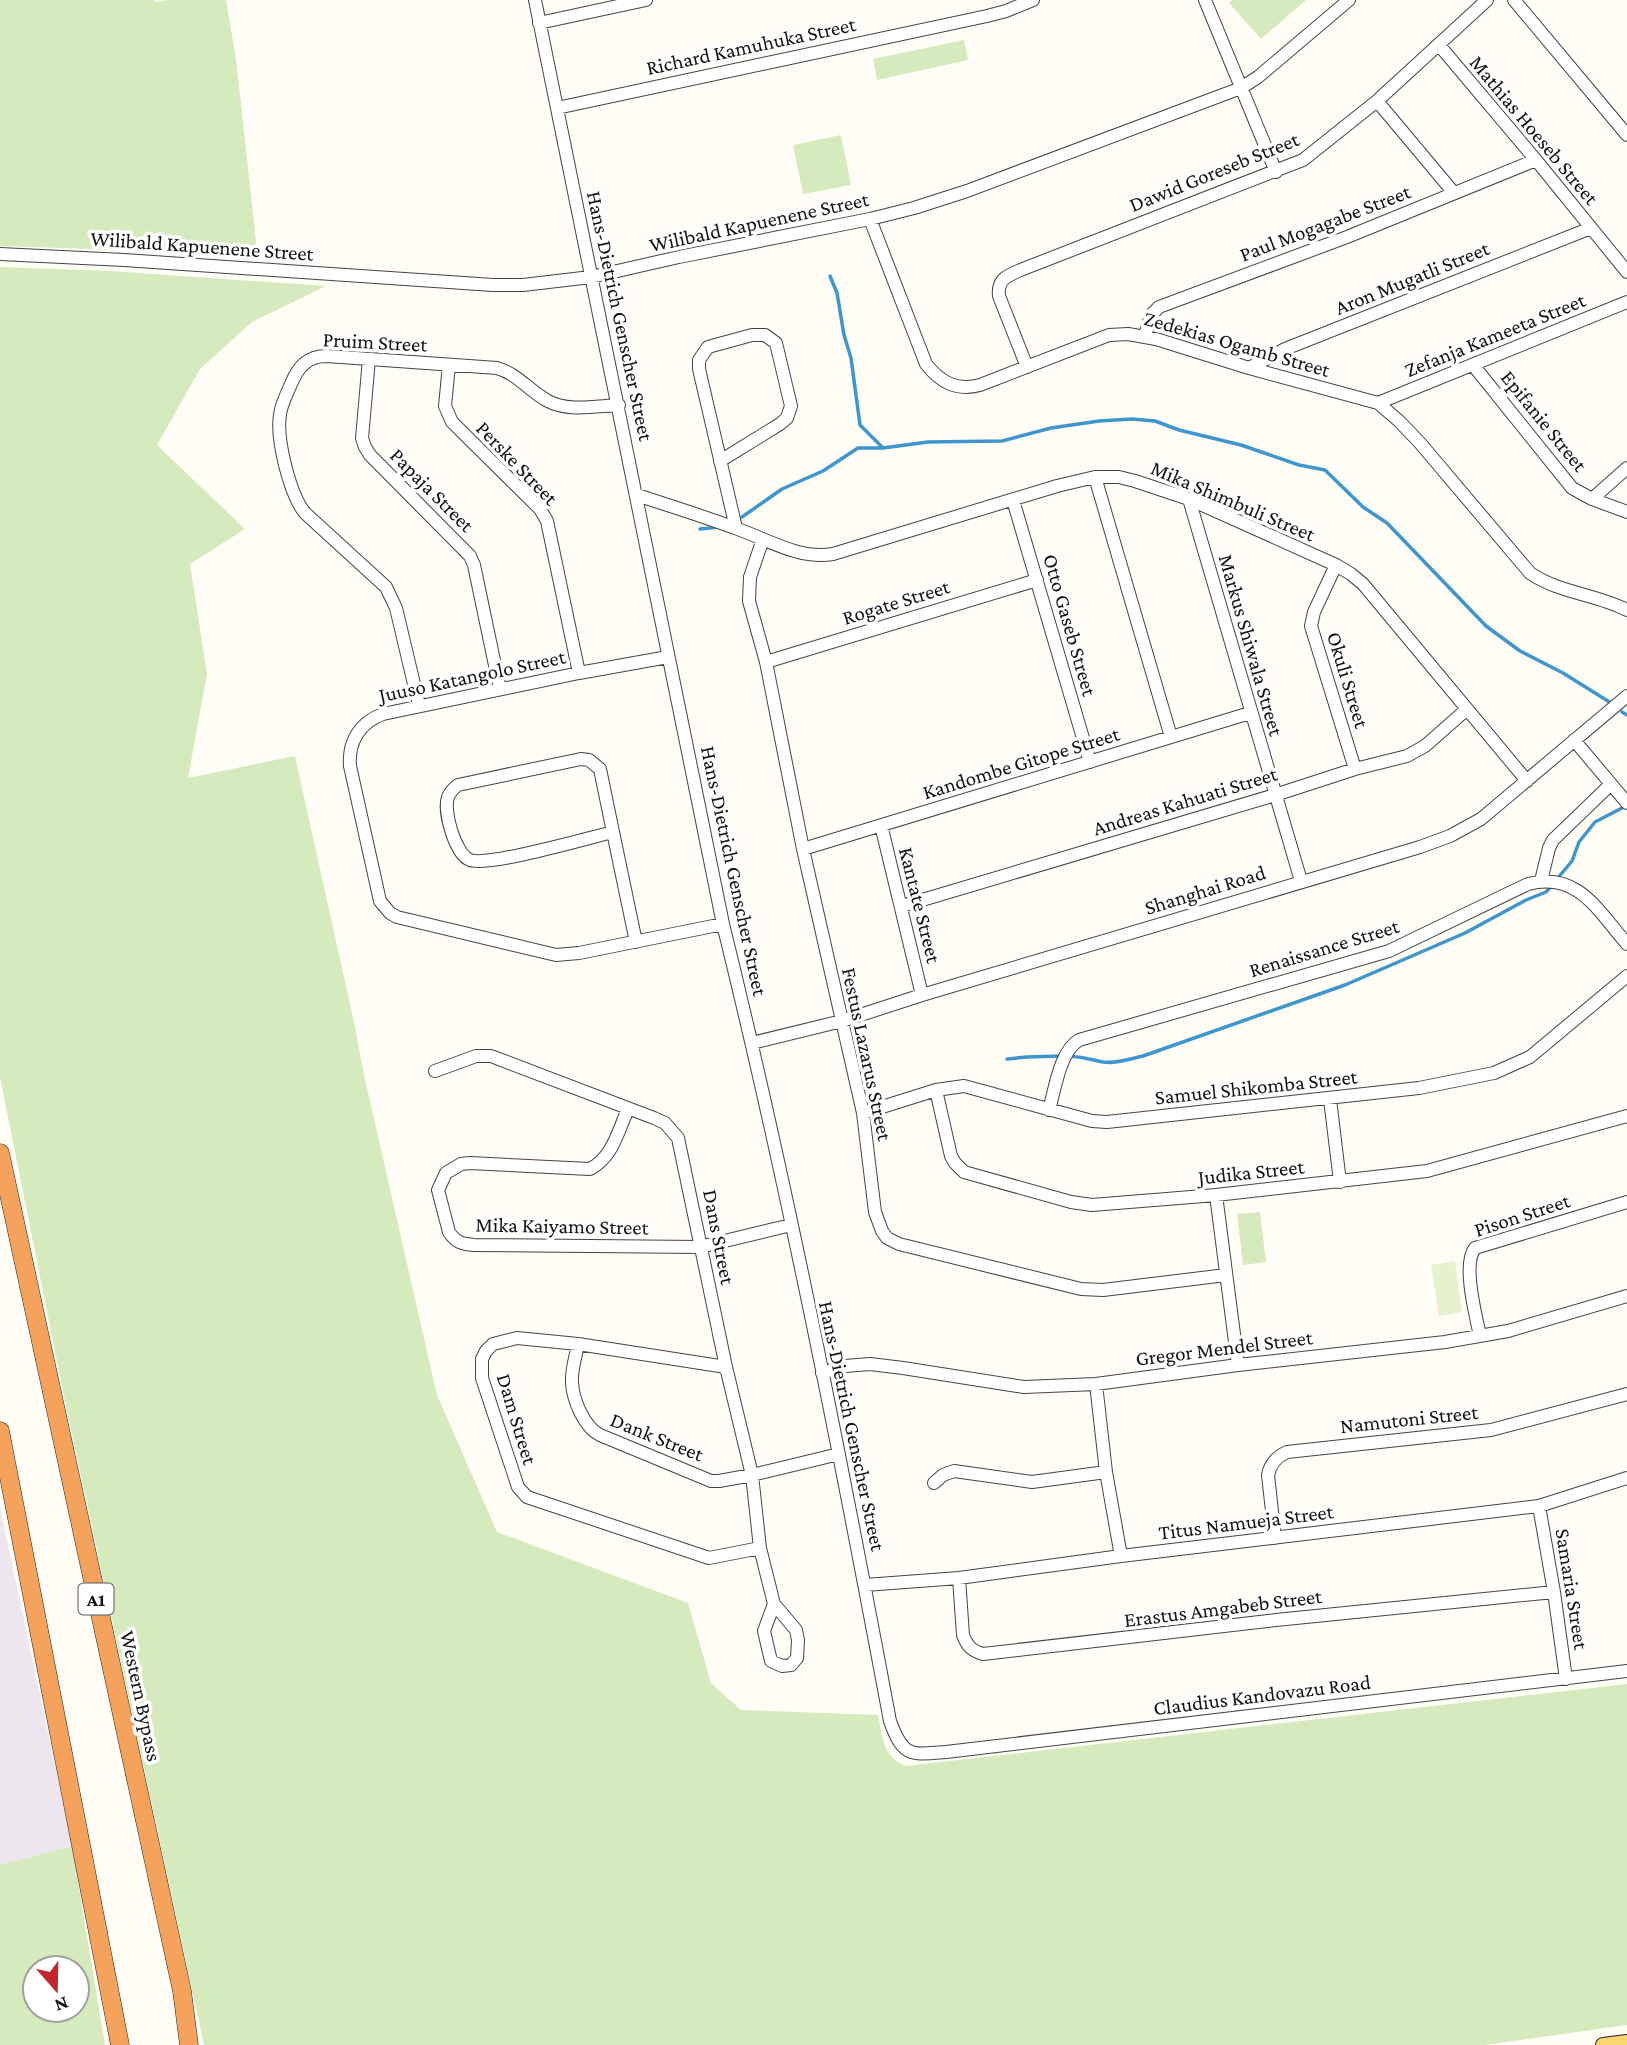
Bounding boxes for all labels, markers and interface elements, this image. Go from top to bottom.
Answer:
street label: Richard Kamuhuka Street [644,12,859,80]
street label: Mathias Hoeseb Street [1465,50,1604,210]
street label: Dawid Goreseb Street [1126,127,1303,217]
street label: Paul Mogagabe Street [1236,179,1415,267]
street label: Wilibald Kapuenene Street [647,187,872,257]
street label: Hans-Dietrich Genscher Street [582,189,658,444]
street label: Wilibald Kapuenene Street [90,226,315,266]
street label: Aron Mugatli Street [1331,236,1494,320]
street label: Zefanja Kameeta Street [1401,287,1590,382]
street label: Zedekias Ogamb Street [1141,306,1334,382]
street label: Pruim Street [322,327,429,357]
street label: Epifanie Street [1496,366,1593,477]
street label: Perske Street [471,416,564,511]
street label: Papaja Street [385,443,480,538]
street label: Mika Shimbuli Street [1147,456,1320,547]
street label: Otto Gaseb Street [1038,551,1102,700]
street label: Markus Shiwala Street [1214,551,1289,740]
street label: Rogate Street [840,574,953,630]
street label: Okuli Street [1322,629,1374,732]
street label: Juuso Katangolo Street [375,644,569,708]
street label: Kandombe Gitope Street [920,721,1123,804]
street label: Hans-Dietrich Genscher Street [696,744,772,999]
street label: Andreas Kahuati Street [1090,761,1281,841]
street label: Kantate Street [894,845,946,966]
street label: Shanghai Road [1142,860,1268,920]
street label: Renaissance Street [1246,913,1403,982]
street label: Festus Lazarus Street [837,965,897,1144]
street label: Samuel Shikomba Street [1153,1064,1360,1110]
street label: Judika Street [1195,1154,1306,1190]
street label: Dans Street [698,1187,740,1288]
street label: Pison Street [1471,1188,1574,1242]
street label: Mika Kaiyamo Street [475,1212,650,1240]
street label: Hans-Dietrich Genscher Street [814,1299,890,1554]
street label: Gregor Mendel Street [1134,1325,1315,1371]
street label: Dam Street [492,1371,542,1468]
street label: Namutoni Street [1339,1400,1480,1438]
street label: Dank Street [607,1407,708,1467]
street label: Titus Namueja Street [1157,1499,1336,1545]
street label: Samaria Street [1551,1527,1594,1652]
road number: A1 [78,1583,114,1614]
street label: Erastus Amgabeb Street [1123,1584,1324,1632]
street label: Western Bypass [115,1628,167,1764]
street label: Claudius Kandovazu Road [1152,1670,1372,1720]
north arrow [21,1954,91,2024]
text: N [52,1992,71,2017]

